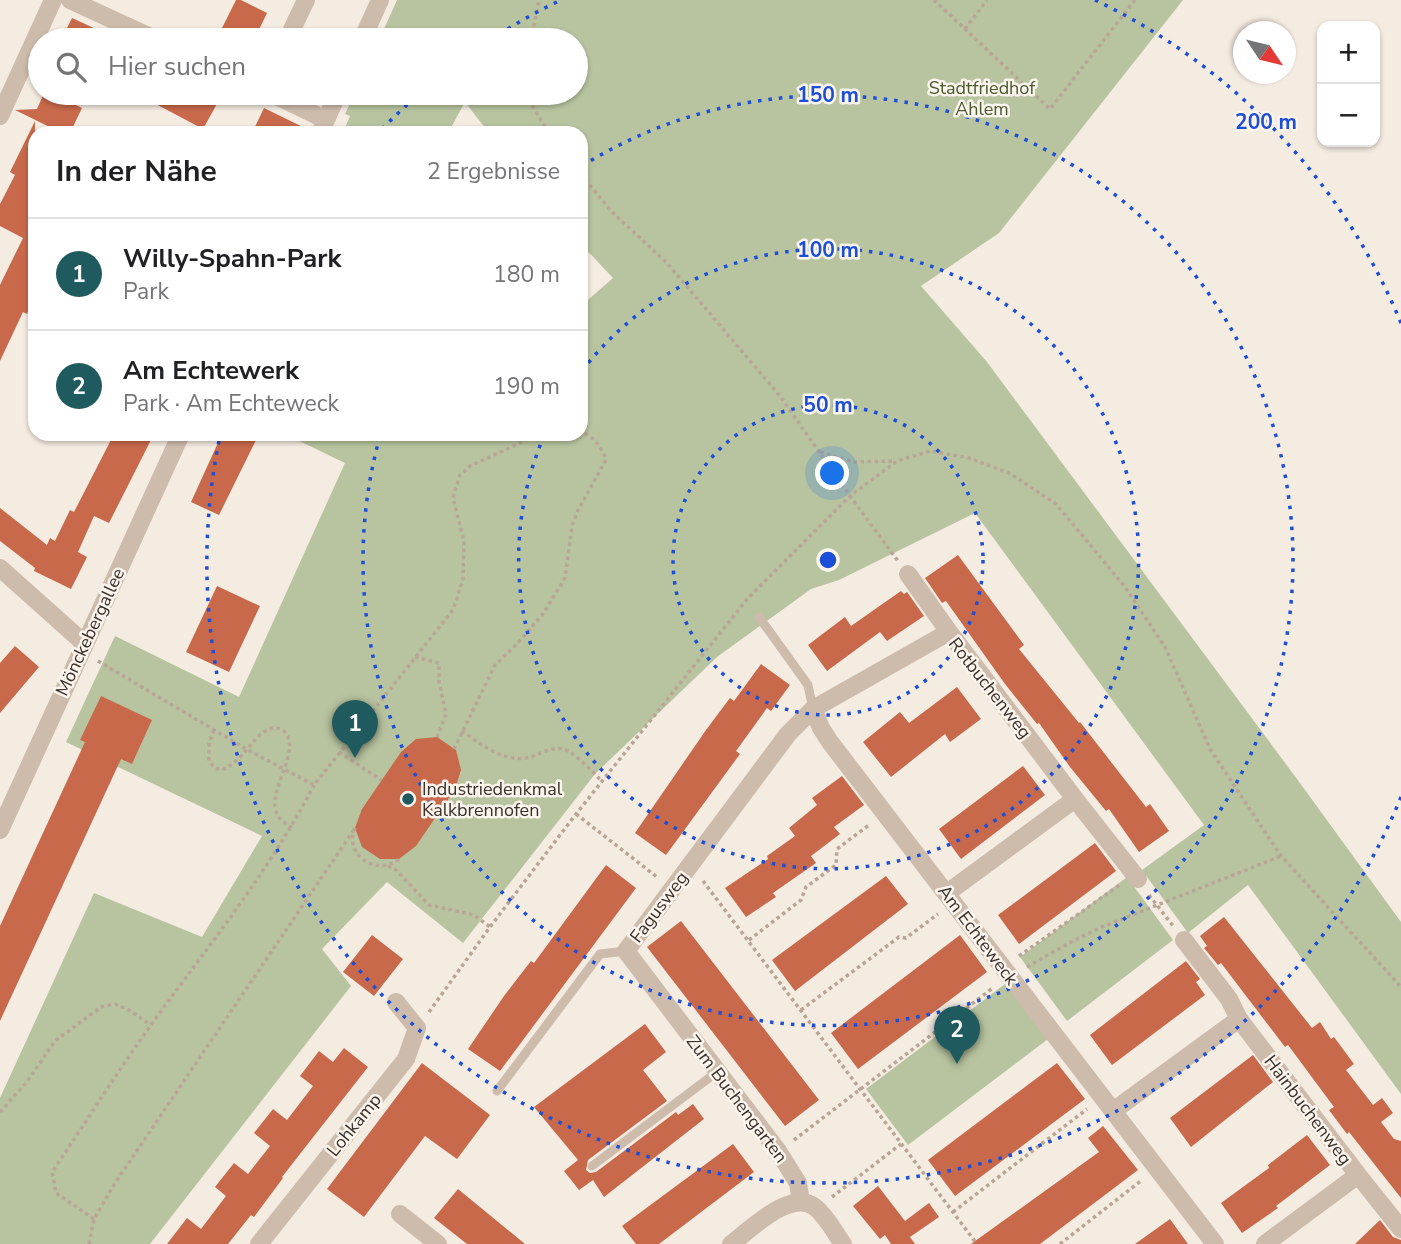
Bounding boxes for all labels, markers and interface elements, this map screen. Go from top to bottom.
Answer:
north arrow [1233,21,1296,84]
map controls [1317,21,1380,147]
button: + [1317,21,1380,84]
search box [28,28,588,105]
icon: search [52,48,90,86]
text: Hier suchen [108,49,246,84]
park label: Stadtfriedhof Ahlem [929,76,1036,121]
text: 150 m [797,81,859,109]
button: − [1317,84,1380,147]
text: 200 m [1235,108,1297,136]
text: In der Nähe [56,151,217,192]
text: 2 Ergebnisse [427,156,560,187]
text: 100 m [797,236,859,264]
text: Willy-Spahn-Park [123,241,341,276]
text: 1 [72,259,86,290]
text: 180 m [493,259,560,290]
text: Park [123,276,169,307]
text: Am Echtewerk [123,353,299,388]
text: 2 [72,371,86,402]
text: 190 m [493,371,560,402]
text: Park · Am Echteweck [123,388,339,419]
text: 50 m [803,391,853,419]
your location [815,456,849,490]
centre of rings [816,548,840,572]
street label: Mönckebergallee [50,564,130,700]
street label: Rotbuchenweg [943,633,1037,743]
pin: 1 [332,700,378,758]
place label: Industriedenkmal Kalkbrennofen [422,777,563,822]
marker: Industriedenkmal Kalkbrennofen [400,791,416,807]
street label: Fagusweg [624,867,694,947]
street label: Am Echteweck [932,880,1024,991]
pin: 2 [934,1006,980,1064]
street label: Zum Buchengarten [681,1030,793,1168]
street label: Hainbuchenweg [1259,1050,1357,1170]
street label: Lohkamp [321,1089,387,1161]

